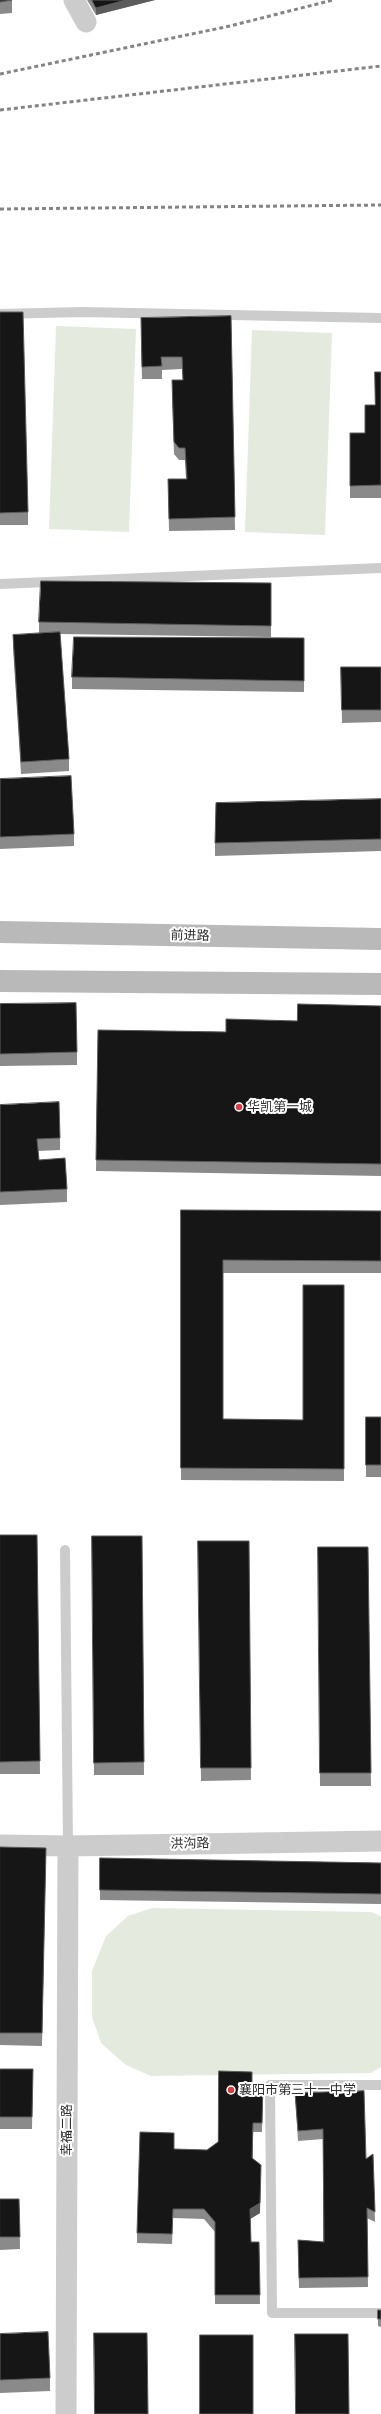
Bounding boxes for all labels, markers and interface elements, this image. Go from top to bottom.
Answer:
street label: 前进路 [170,928,210,944]
place label: 华凯第一城 [247,1099,312,1115]
marker: 华凯第一城 [234,1102,244,1112]
street label: 洪沟路 [170,1836,210,1852]
place label: 襄阳市第三十一中学 [239,2082,356,2098]
marker: 襄阳市第三十一中学 [226,2085,236,2095]
street label: 幸福二路 [59,2104,75,2156]

